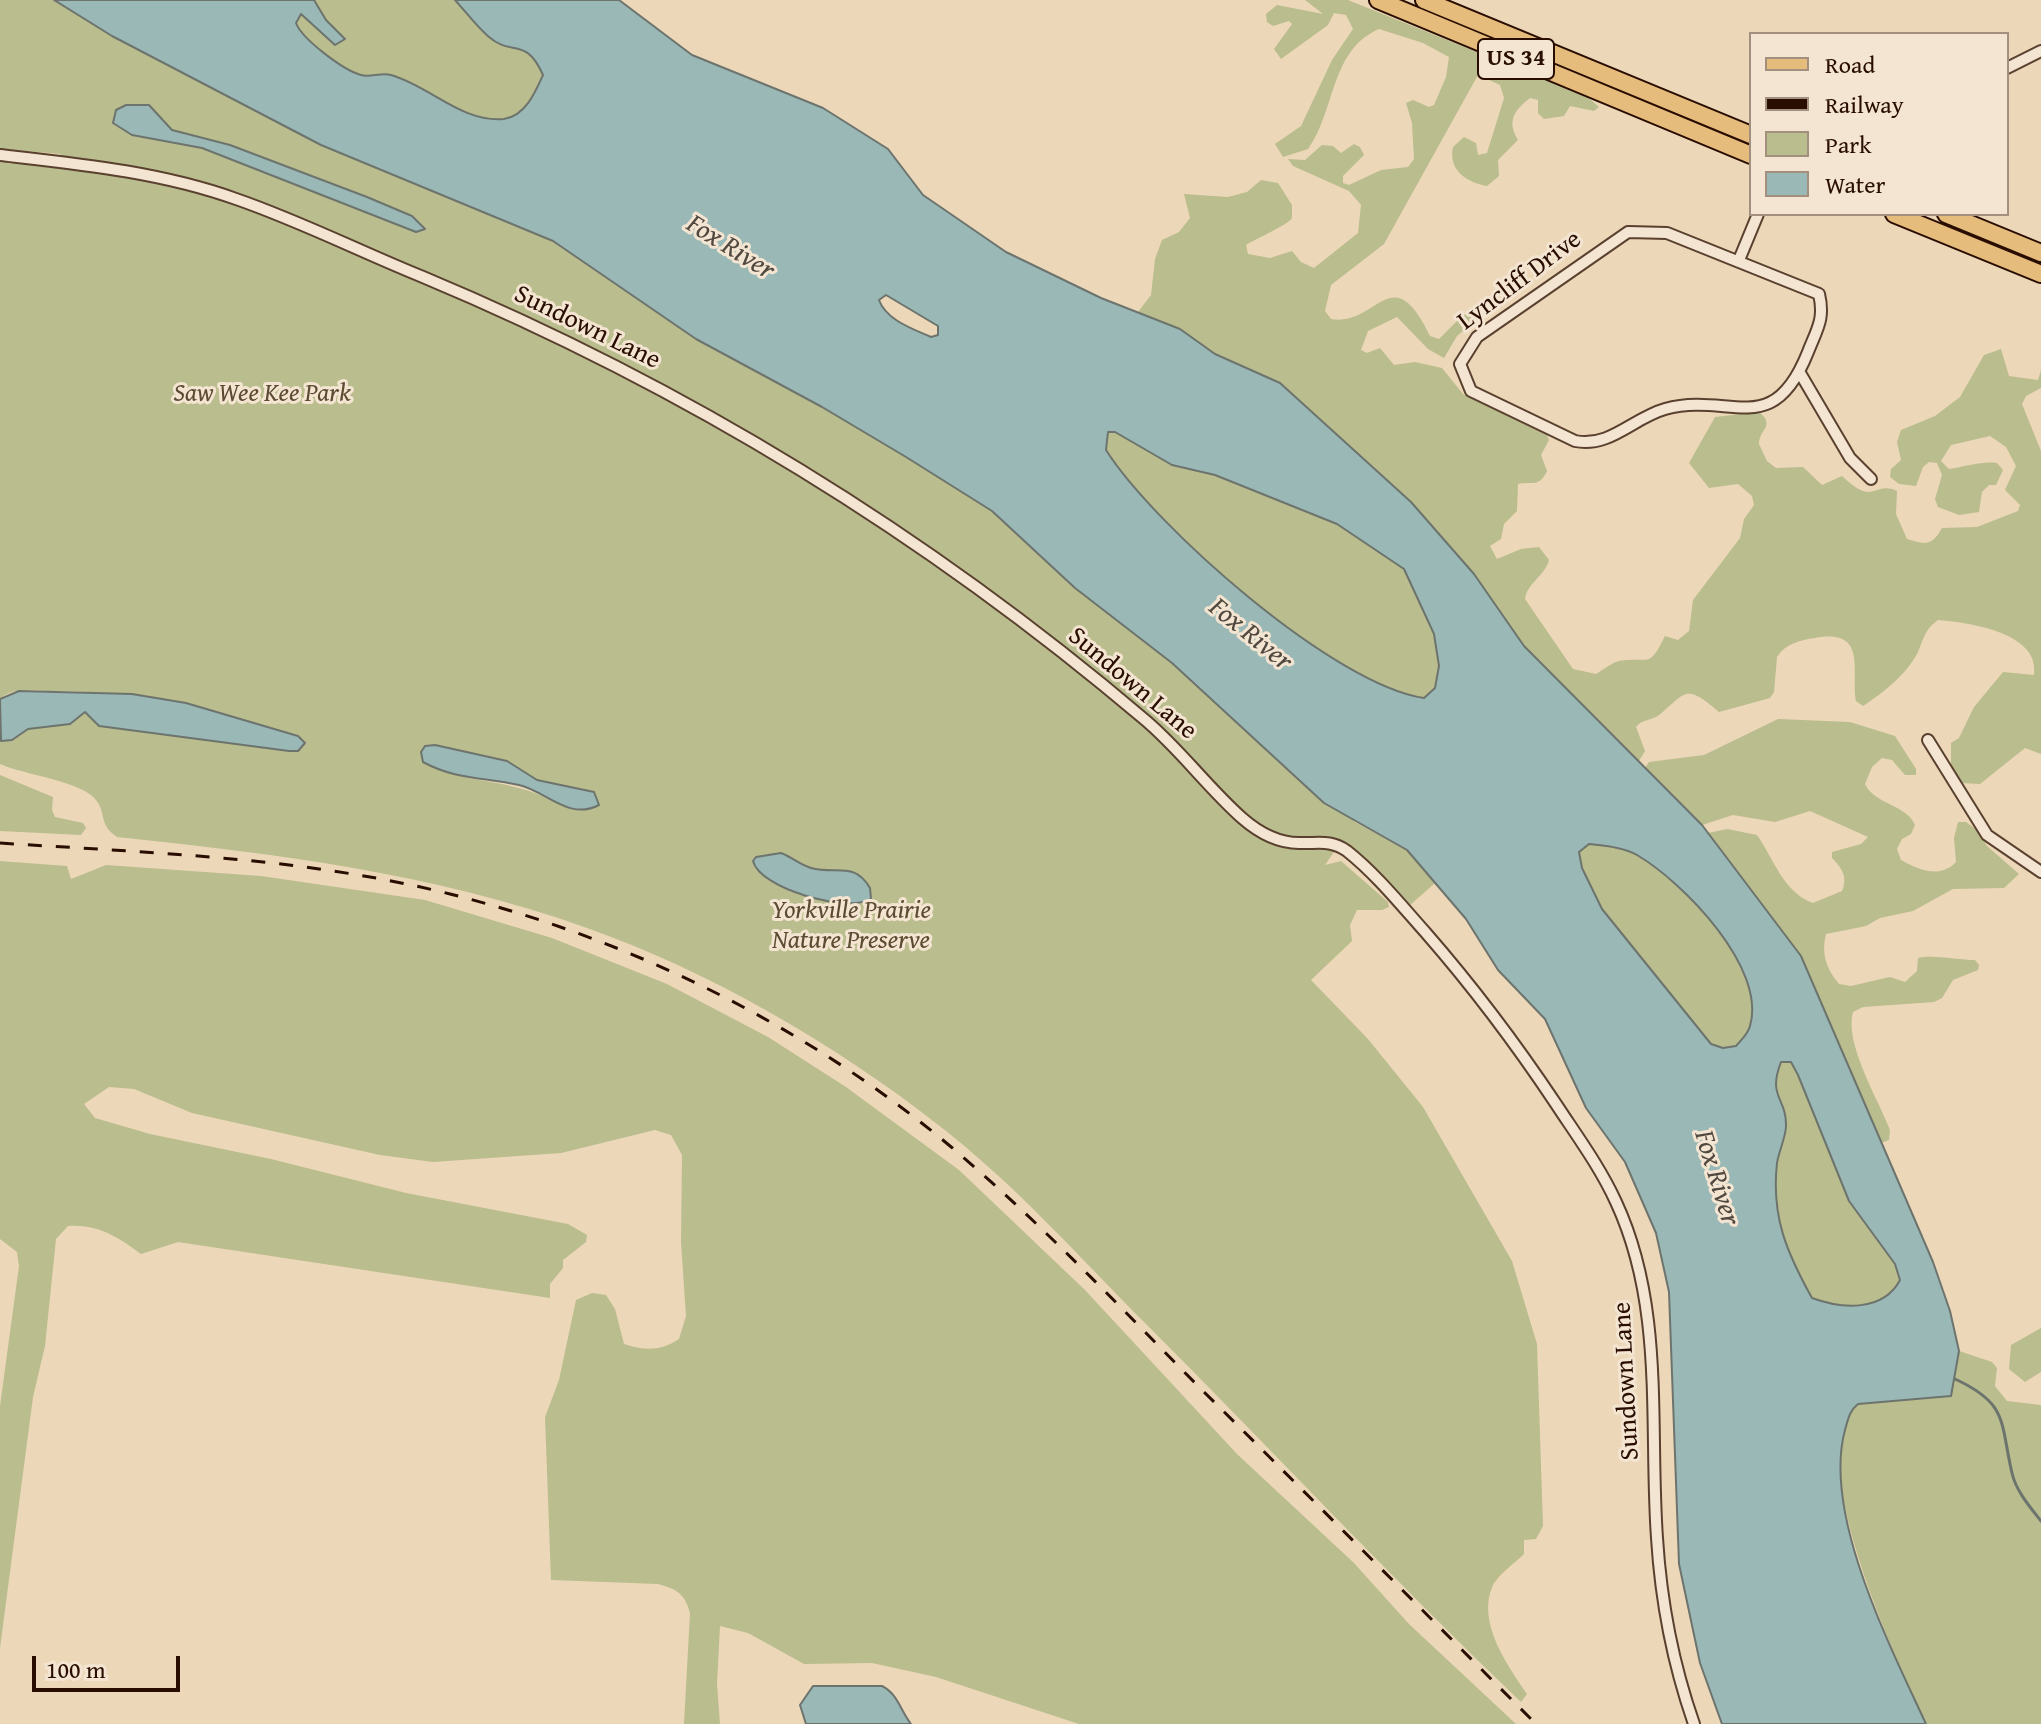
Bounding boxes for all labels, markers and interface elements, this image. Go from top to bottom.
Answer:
legend [1749,32,2009,216]
road number: US 34 [1478,39,1554,79]
text: Road [1825,47,1875,82]
text: Railway [1825,87,1904,122]
text: Park [1825,127,1871,162]
text: Water [1825,167,1885,202]
water label: Fox River [680,208,780,288]
street label: Lyncliff Drive [1452,224,1588,338]
street label: Sundown Lane [509,279,665,377]
park label: Saw Wee Kee Park [173,378,351,410]
water label: Fox River [1201,591,1299,679]
street label: Sundown Lane [1061,621,1203,747]
park label: Yorkville Prairie Nature Preserve [771,895,931,956]
water label: Fox River [1686,1126,1746,1230]
street label: Sundown Lane [1607,1301,1647,1461]
scale bar [36,1640,184,1690]
text: 100 m [46,1652,106,1687]

